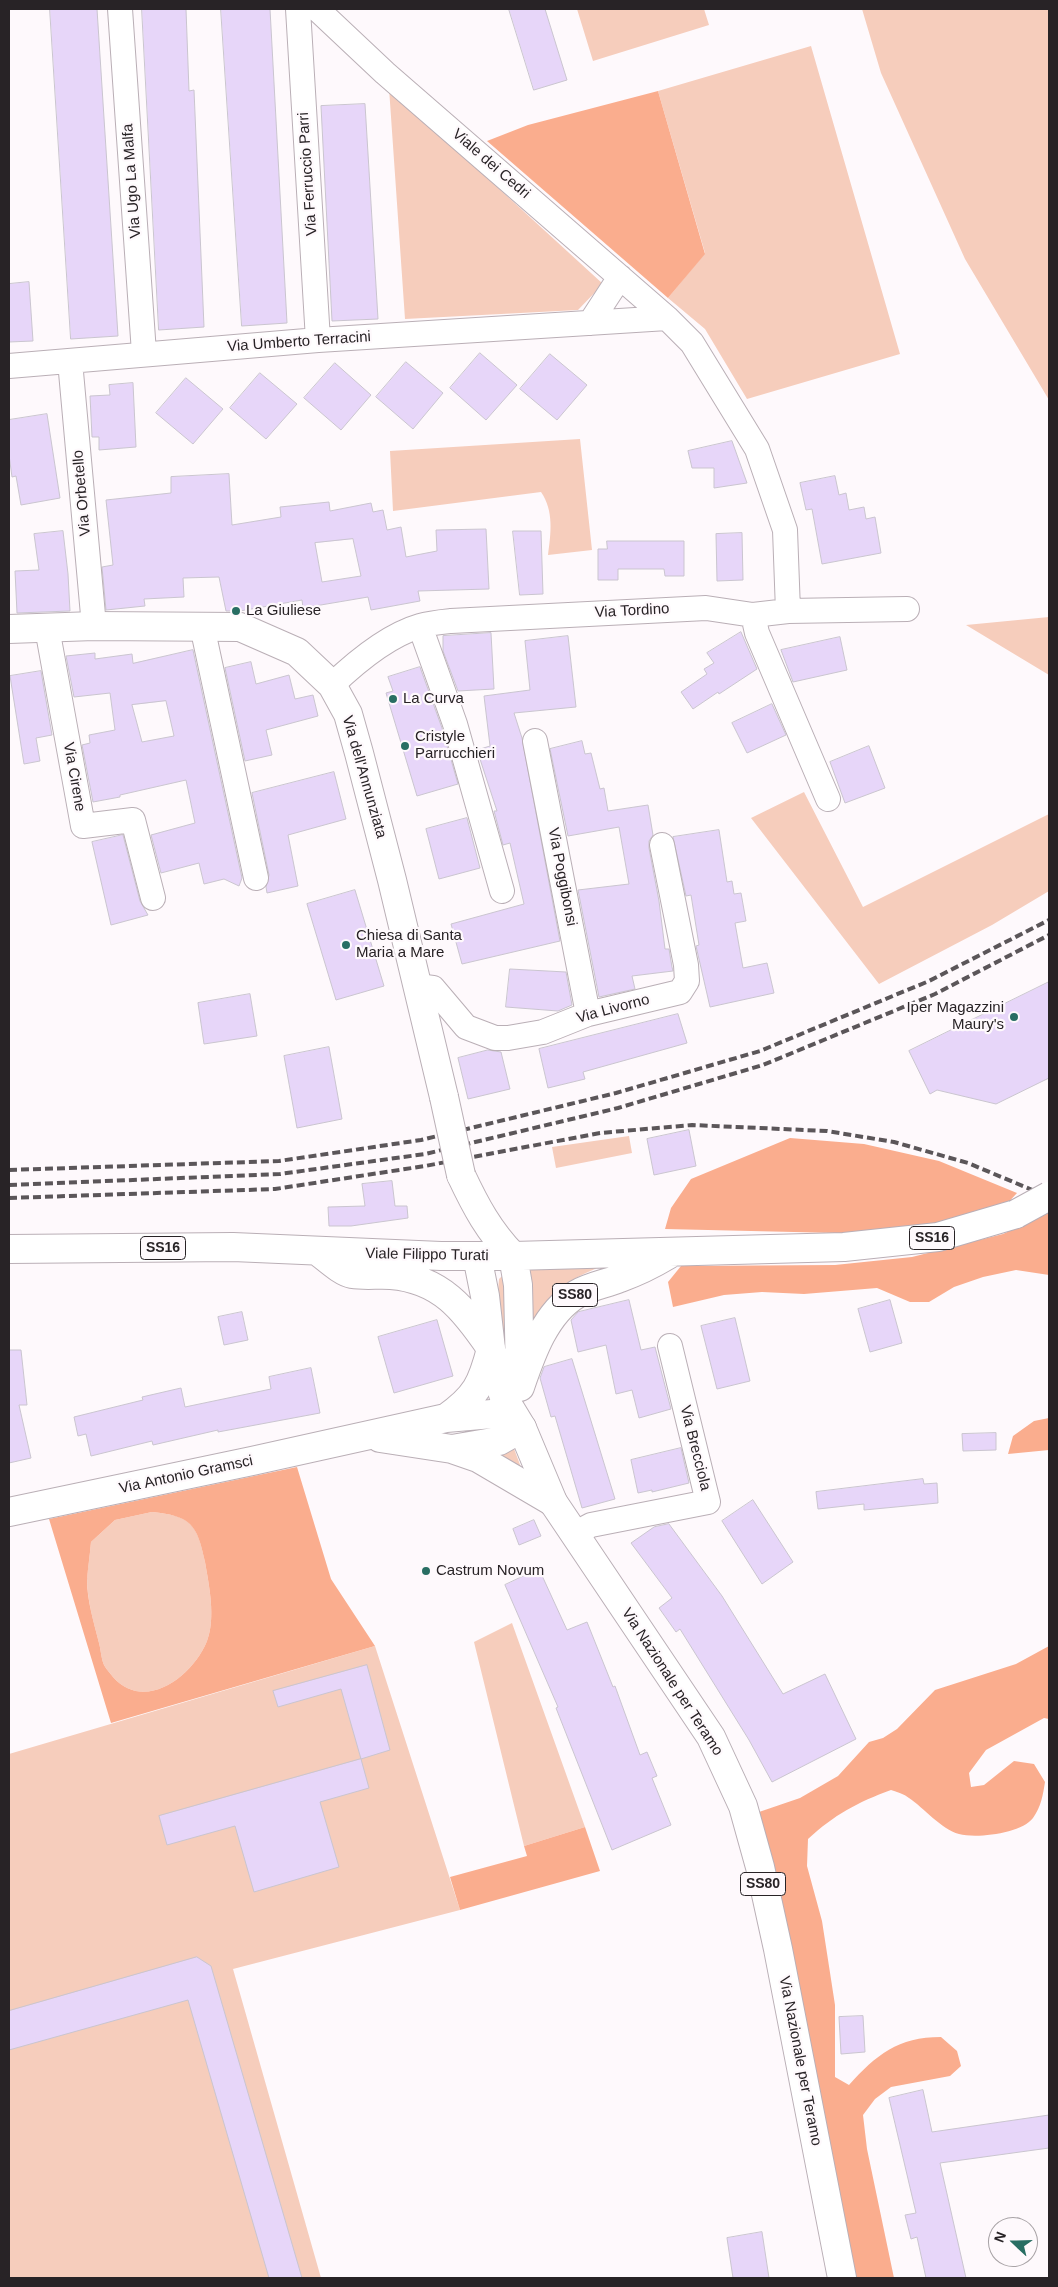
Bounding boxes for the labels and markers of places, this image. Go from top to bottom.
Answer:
place label: La Giuliese [246,602,321,620]
marker: La Giuliese [230,605,242,617]
place label: La Curva [403,690,464,708]
marker: La Curva [387,693,399,705]
place label: Cristyle Parrucchieri [415,728,495,763]
marker: Cristyle Parrucchieri [399,740,411,752]
place label: Chiesa di Santa Maria a Mare [356,927,462,962]
marker: Chiesa di Santa Maria a Mare [340,939,352,951]
place label: Iper Magazzini Maury's [906,999,1004,1034]
marker: Iper Magazzini Maury's [1008,1011,1020,1023]
place label: Castrum Novum [436,1562,544,1580]
marker: Castrum Novum [420,1565,432,1577]

